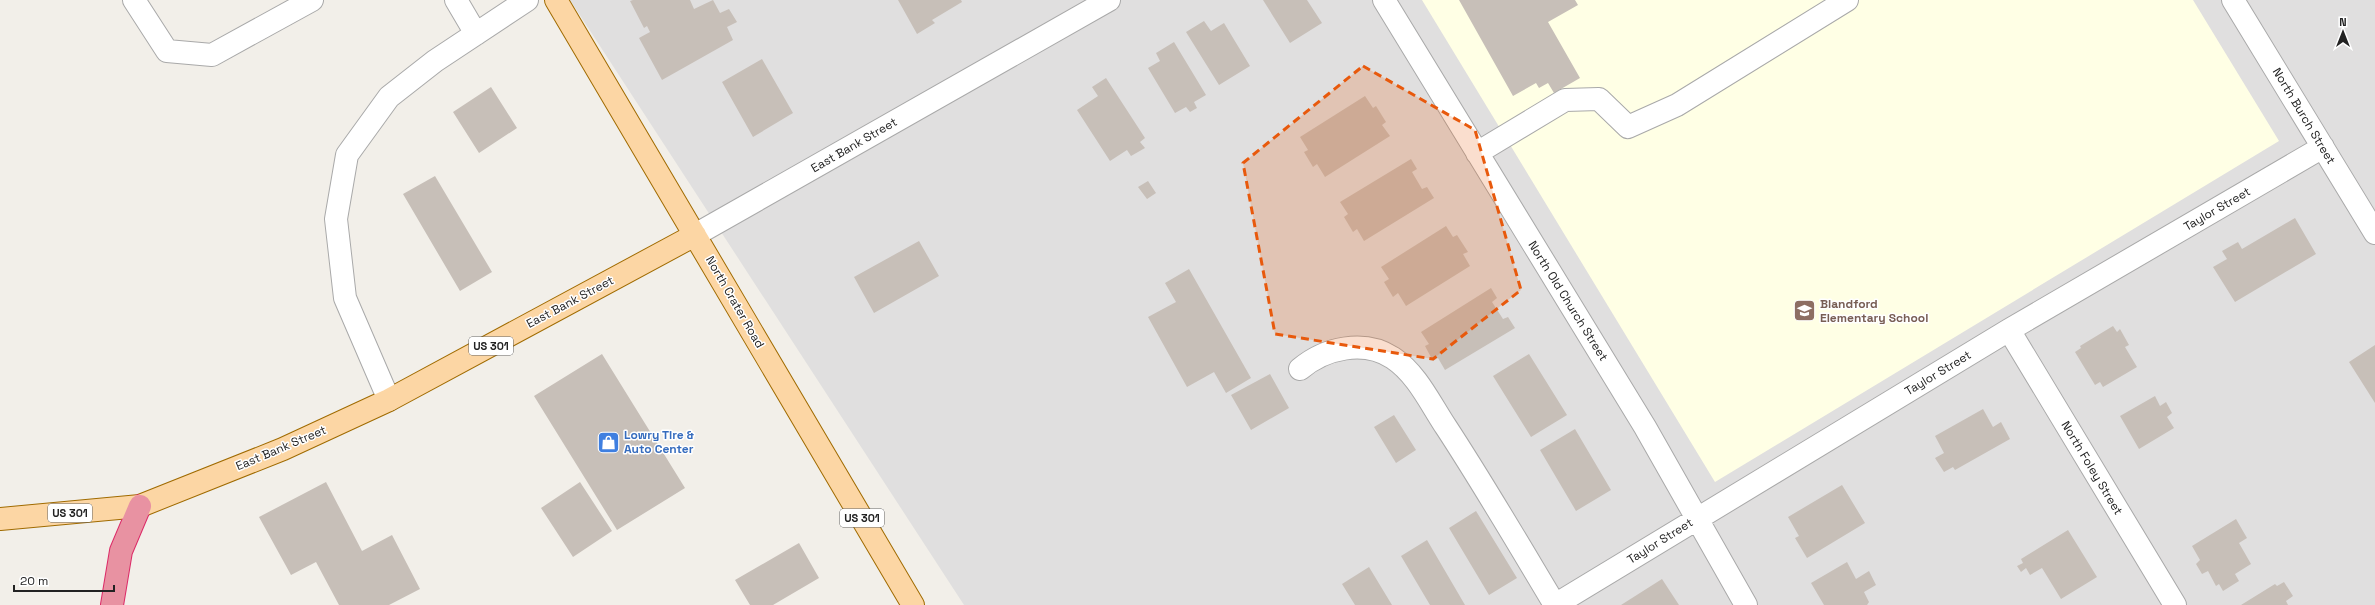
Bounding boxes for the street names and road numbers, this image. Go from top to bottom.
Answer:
street label: North Burch Street [2269,65,2339,167]
street label: East Bank Street [808,114,900,176]
street label: Taylor Street [2181,183,2253,235]
street label: North Old Church Street [1525,238,1611,364]
street label: North Crater Road [702,253,768,351]
street label: East Bank Street [524,272,616,332]
road number: US 301 [469,337,513,355]
street label: Taylor Street [1902,347,1974,399]
street label: North Foley Street [2058,418,2126,518]
street label: East Bank Street [233,422,329,474]
road number: US 301 [48,504,92,522]
road number: US 301 [840,509,884,527]
street label: Taylor Street [1624,514,1696,568]

